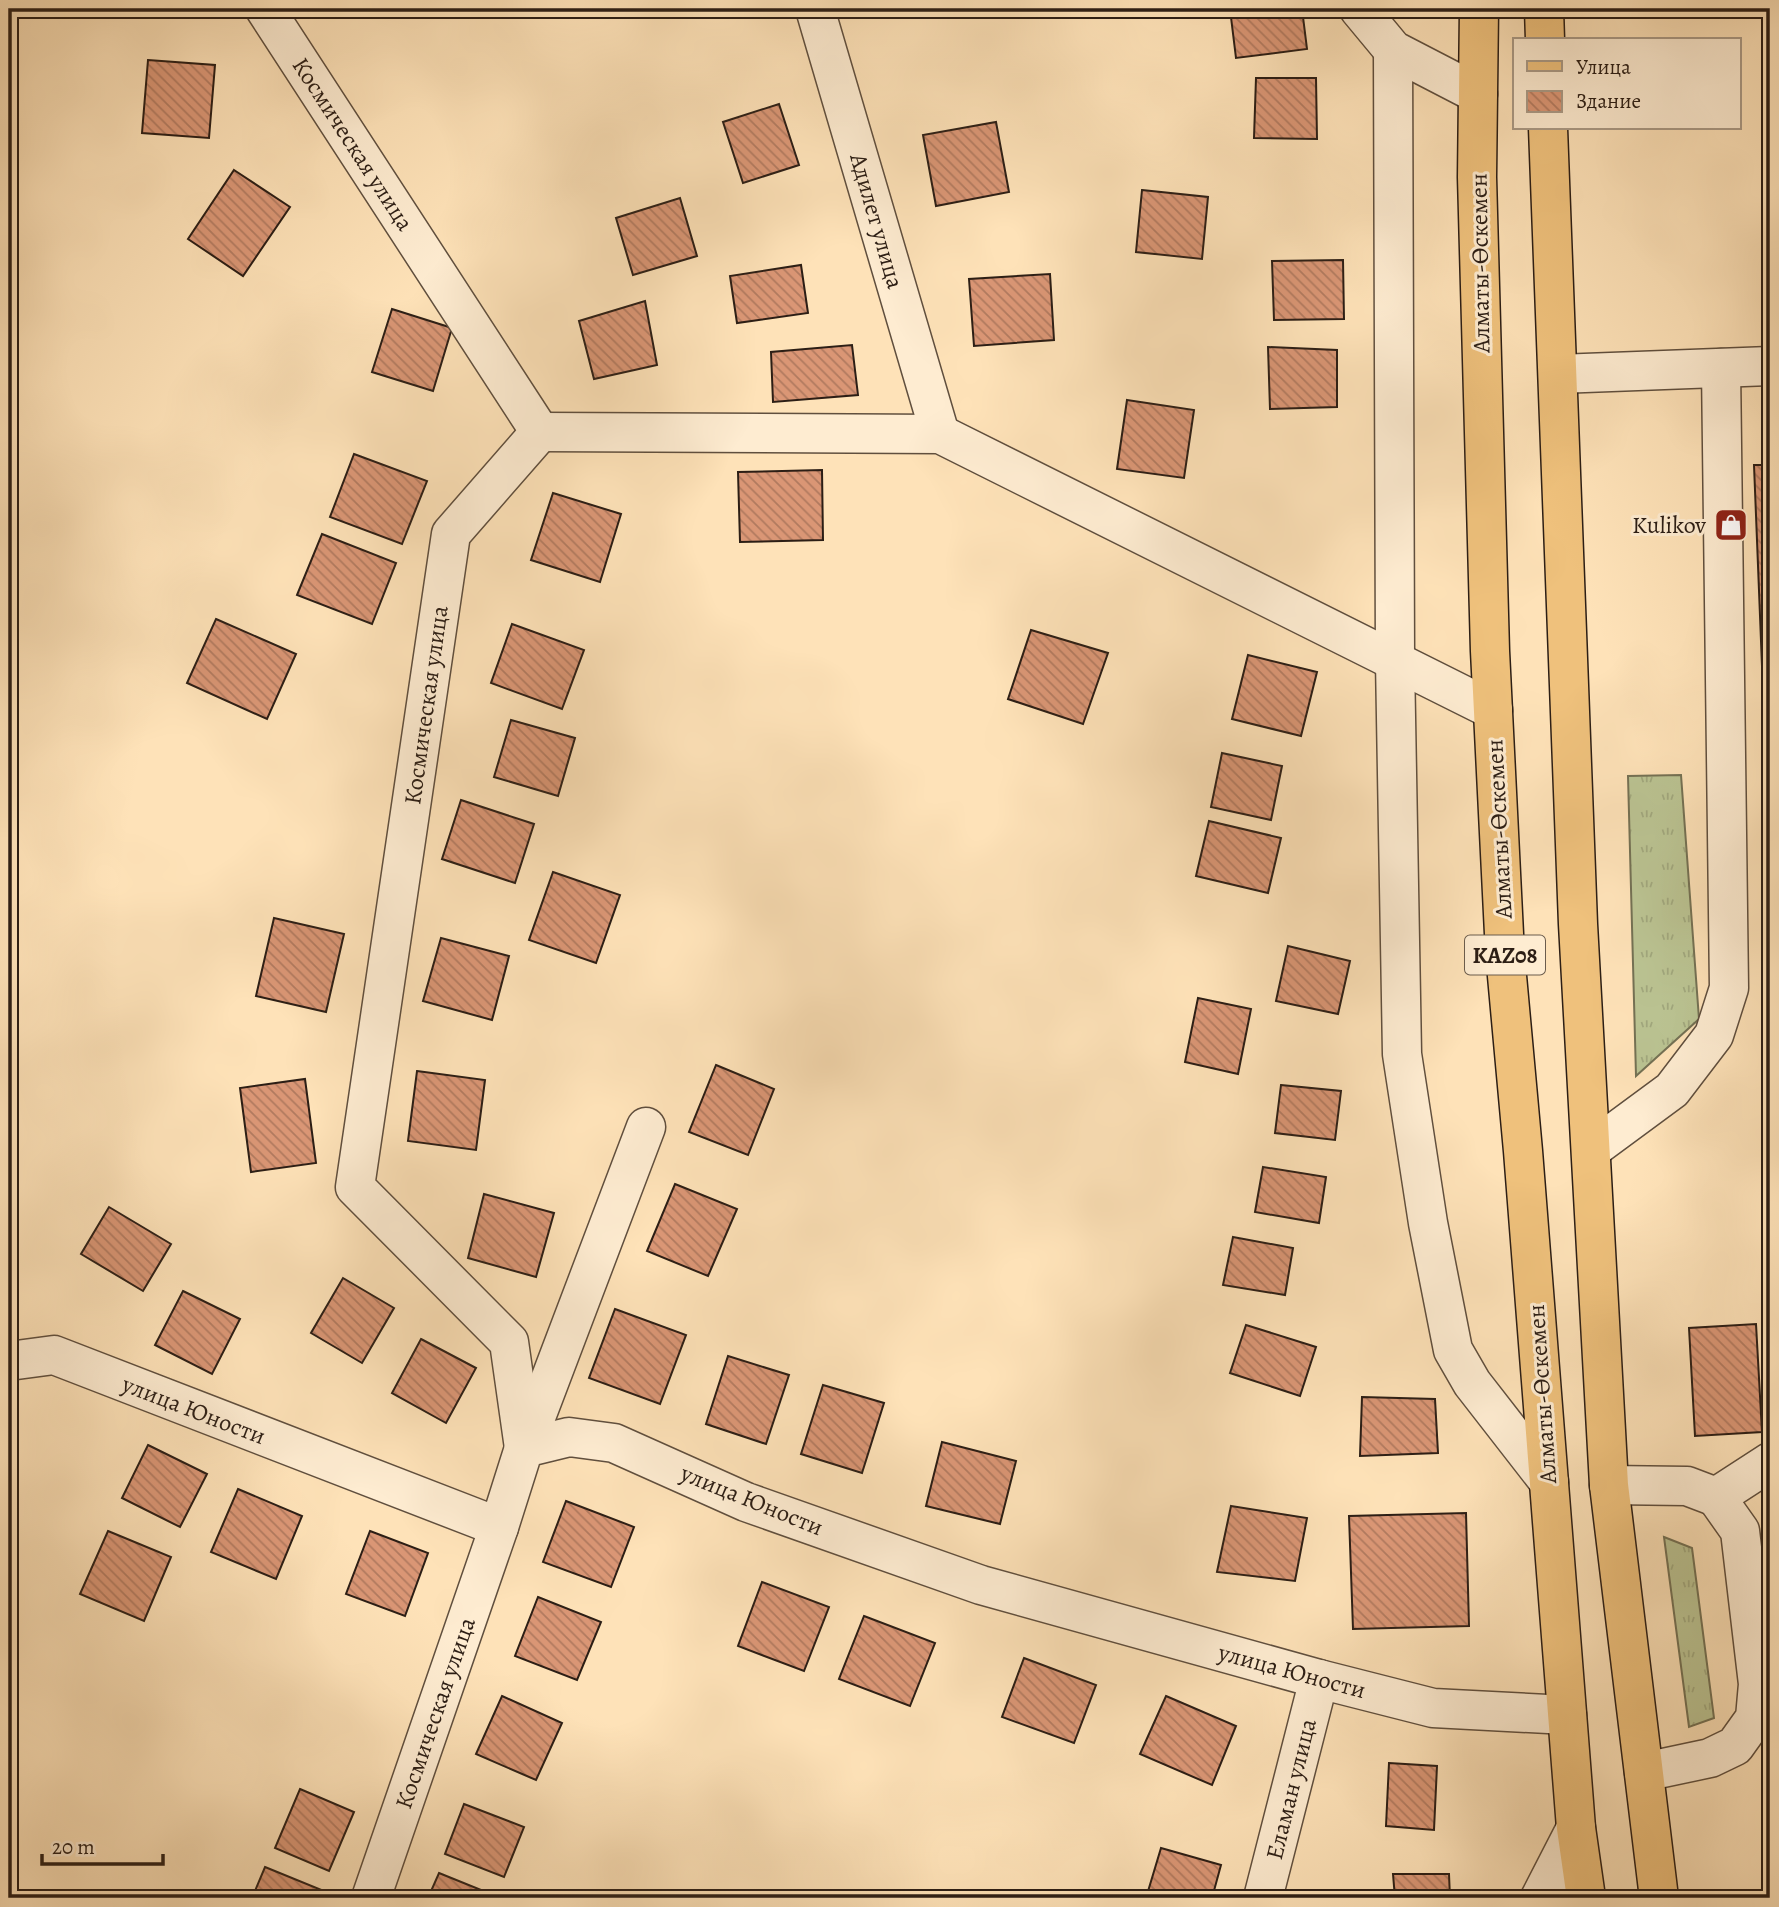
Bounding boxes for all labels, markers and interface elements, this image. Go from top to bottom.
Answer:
legend [1513,38,1740,130]
street label: Космическая улица [285,51,421,237]
text: Улица [1576,53,1631,81]
text: Здание [1576,87,1641,115]
street label: Адилет улица [842,149,912,292]
street label: Алматы-Өскемен [1462,173,1498,354]
shop icon: Kulikov [1712,506,1750,544]
place label: Kulikov [1632,509,1706,541]
street label: Космическая улица [396,603,456,807]
street label: Алматы-Өскемен [1478,738,1520,921]
road number: KAZ08 [1465,936,1545,974]
street label: Алматы-Өскемен [1520,1303,1564,1486]
street label: улица Юности [117,1368,270,1452]
street label: улица Юности [675,1456,828,1543]
street label: Космическая улица [387,1613,483,1813]
street label: улица Юности [1214,1636,1369,1706]
street label: Еламан улица [1258,1715,1324,1863]
scale bar [42,1823,163,1867]
text: 20 m [52,1833,95,1861]

